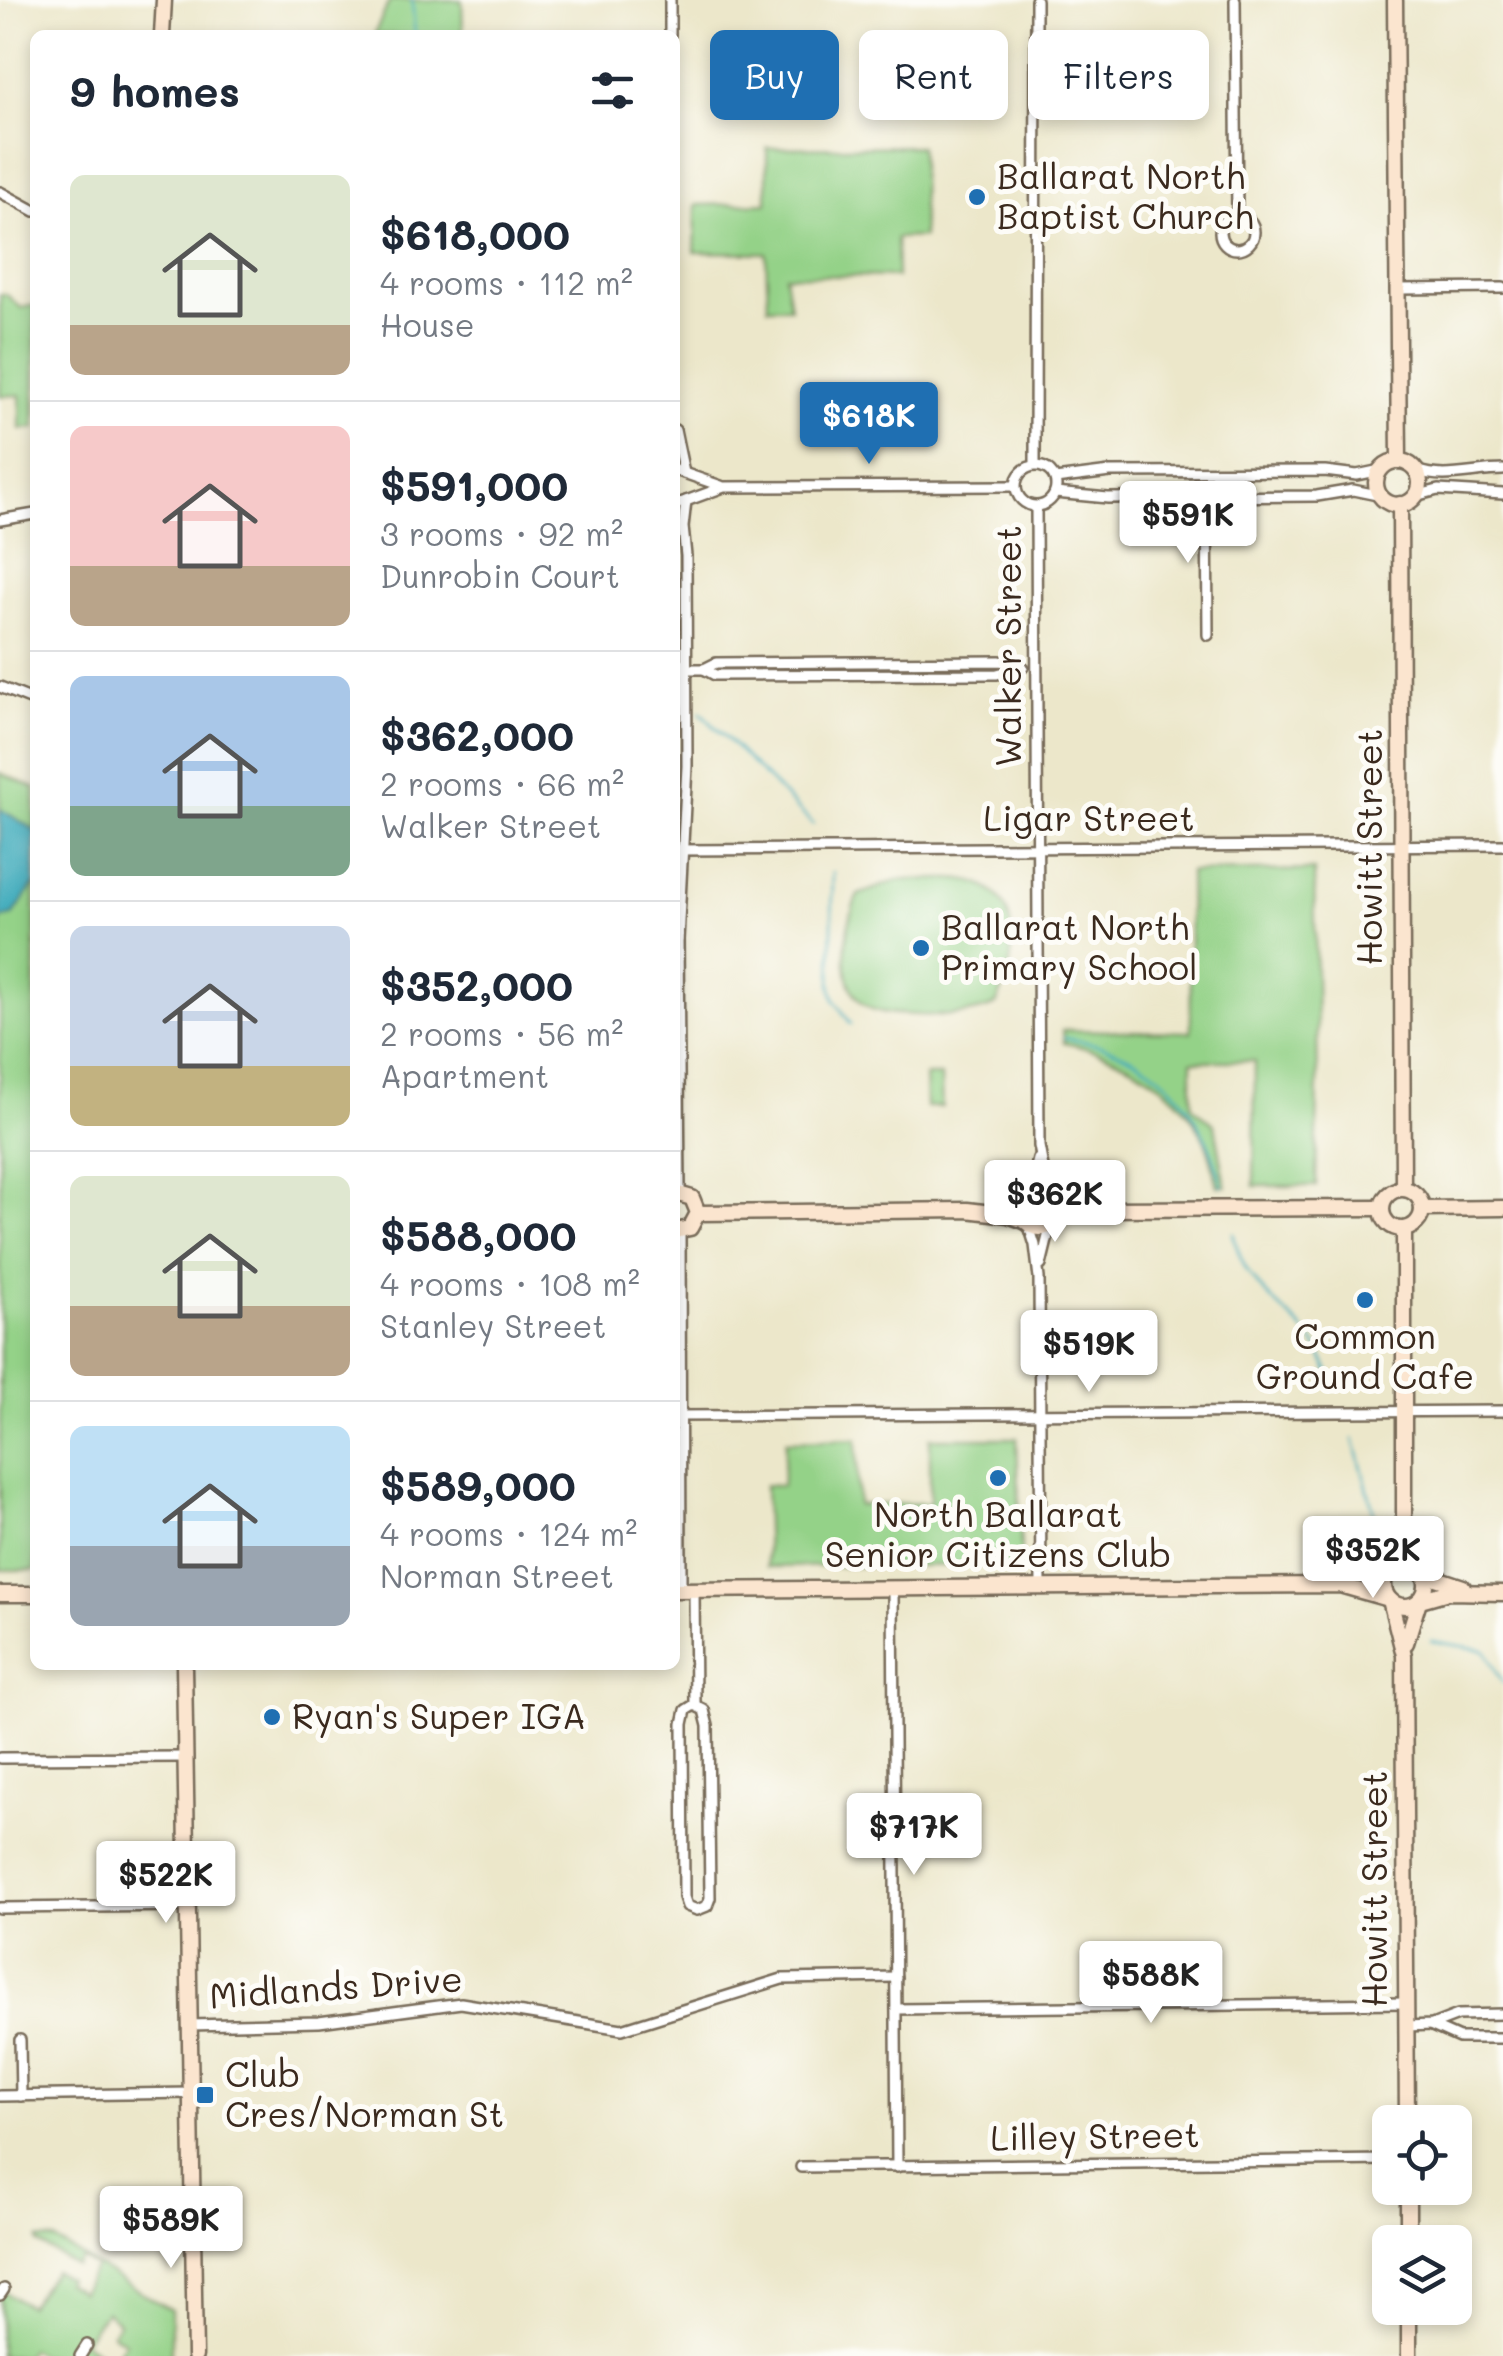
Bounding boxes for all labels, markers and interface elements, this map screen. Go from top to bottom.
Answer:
chip: Buy [710,30,839,120]
chip: Rent [859,30,1008,120]
chip: Filters [1028,30,1209,120]
text: 9 homes [70,63,240,118]
icon: filters [585,63,640,118]
place label: Ballarat North Baptist Church [997,152,1254,238]
marker: Ballarat North Baptist Church [966,186,988,208]
text: $618,000 [380,206,570,261]
icon: home [150,215,270,335]
text: 4 rooms · 112 m² [380,261,633,303]
text: House [380,303,475,345]
pin: $618K [799,382,939,467]
text: $618K [822,393,916,435]
text: $591,000 [380,457,568,512]
icon: home [150,466,270,586]
pin: $591K [1118,481,1258,566]
text: $591K [1142,492,1234,534]
text: 3 rooms · 92 m² [380,512,623,554]
street label: Walker Street [984,525,1030,767]
text: Dunrobin Court [380,554,620,596]
text: $362,000 [380,707,574,762]
icon: home [150,716,270,836]
street label: Howitt Street [1345,729,1391,966]
text: 2 rooms · 66 m² [380,762,624,804]
street label: Ligar Street [983,794,1195,840]
text: Walker Street [380,804,601,846]
place label: Ballarat North Primary School [941,903,1198,989]
marker: Ballarat North Primary School [910,937,932,959]
text: $352,000 [380,957,573,1012]
icon: home [150,966,270,1086]
text: 2 rooms · 56 m² [380,1012,623,1054]
text: Apartment [380,1054,549,1096]
pin: $362K [985,1160,1125,1245]
text: $362K [1006,1171,1104,1213]
text: $588,000 [380,1207,576,1262]
icon: home [150,1216,270,1336]
text: 4 rooms · 108 m² [380,1262,640,1304]
marker: Common Ground Cafe [1354,1289,1376,1311]
text: Stanley Street [380,1304,606,1346]
pin: $519K [1019,1310,1159,1395]
place label: Common Ground Cafe [1256,1312,1474,1398]
text: $519K [1043,1321,1135,1363]
text: $589,000 [380,1457,576,1512]
icon: home [150,1466,270,1586]
marker: North Ballarat Senior Citizens Club [987,1467,1009,1489]
place label: North Ballarat Senior Citizens Club [825,1490,1171,1576]
text: 4 rooms · 124 m² [380,1512,637,1554]
pin: $352K [1303,1516,1443,1601]
text: $352K [1325,1527,1421,1569]
text: Norman Street [380,1554,614,1596]
place label: Ryan's Super IGA [292,1692,586,1738]
marker: Ryan's Super IGA [261,1706,283,1728]
street label: Howitt Street [1350,1771,1396,2008]
pin: $717K [844,1793,984,1878]
text: $717K [869,1804,959,1846]
pin: $522K [96,1841,236,1926]
text: $522K [118,1852,214,1894]
pin: $588K [1081,1941,1221,2026]
text: $588K [1101,1952,1201,1994]
street label: Midlands Drive [208,1954,464,2018]
place label: Club Cres/Norman St [225,2050,504,2136]
marker: Club Cres/Norman St [194,2084,216,2106]
map controls [1372,2105,1472,2325]
button: locate [1372,2105,1472,2205]
street label: Lilley Street [990,2110,1200,2160]
pin: $589K [101,2186,241,2271]
text: $589K [122,2197,220,2239]
button: layers [1372,2225,1472,2325]

